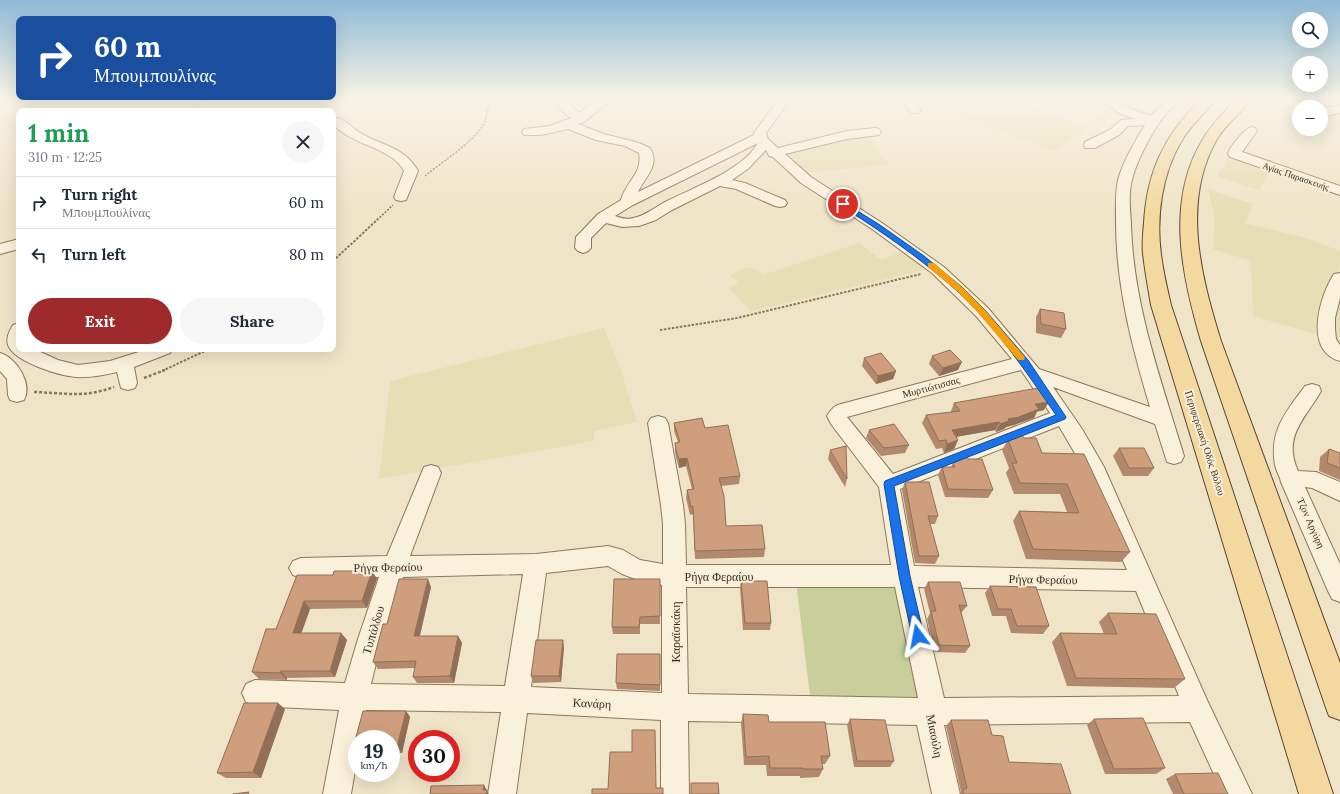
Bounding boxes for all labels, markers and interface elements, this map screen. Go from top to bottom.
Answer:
map controls [1292,12,1328,136]
button: search [1292,12,1328,48]
text: 60 m [94,29,161,65]
icon: right [28,32,80,84]
button: + [1292,56,1328,92]
text: Μπουμπουλίνας [94,64,216,87]
button: − [1292,100,1328,136]
text: 1 min [28,118,89,149]
button: close [282,121,324,163]
text: 310 m · 12:25 [28,149,102,166]
street label: Αγίας Παρασκευής [1261,159,1331,193]
text: Turn right [62,185,138,204]
pin [826,187,860,221]
icon: right [28,192,50,214]
text: 60 m [289,193,324,212]
icon: arrive [832,193,854,215]
text: Μπουμπουλίνας [62,204,150,221]
icon: left [28,244,50,266]
text: Turn left [62,245,126,264]
text: 80 m [289,245,324,264]
button: Exit [28,298,172,344]
button: Share [180,298,324,344]
street label: Μυρτιώτισσας [901,373,961,401]
street label: Περιφερειακή Οδός Βόλου [1182,389,1228,497]
street label: Τζον Αργύρη [1294,496,1328,550]
street label: Ρήγα Φεραίου [353,559,423,575]
street label: Ρήγα Φεραίου [685,569,754,584]
street label: Ρήγα Φεραίου [1008,571,1078,587]
street label: Καραϊσκάκη [668,601,683,663]
street label: Τυπάλδου [359,604,387,656]
position arrow [897,615,939,657]
street label: Κανάρη [572,695,612,711]
street label: Μιαούλη [923,713,947,759]
speed limit sign: 30 [408,730,460,782]
text: 19 [364,738,384,763]
text: km/h [360,759,388,772]

